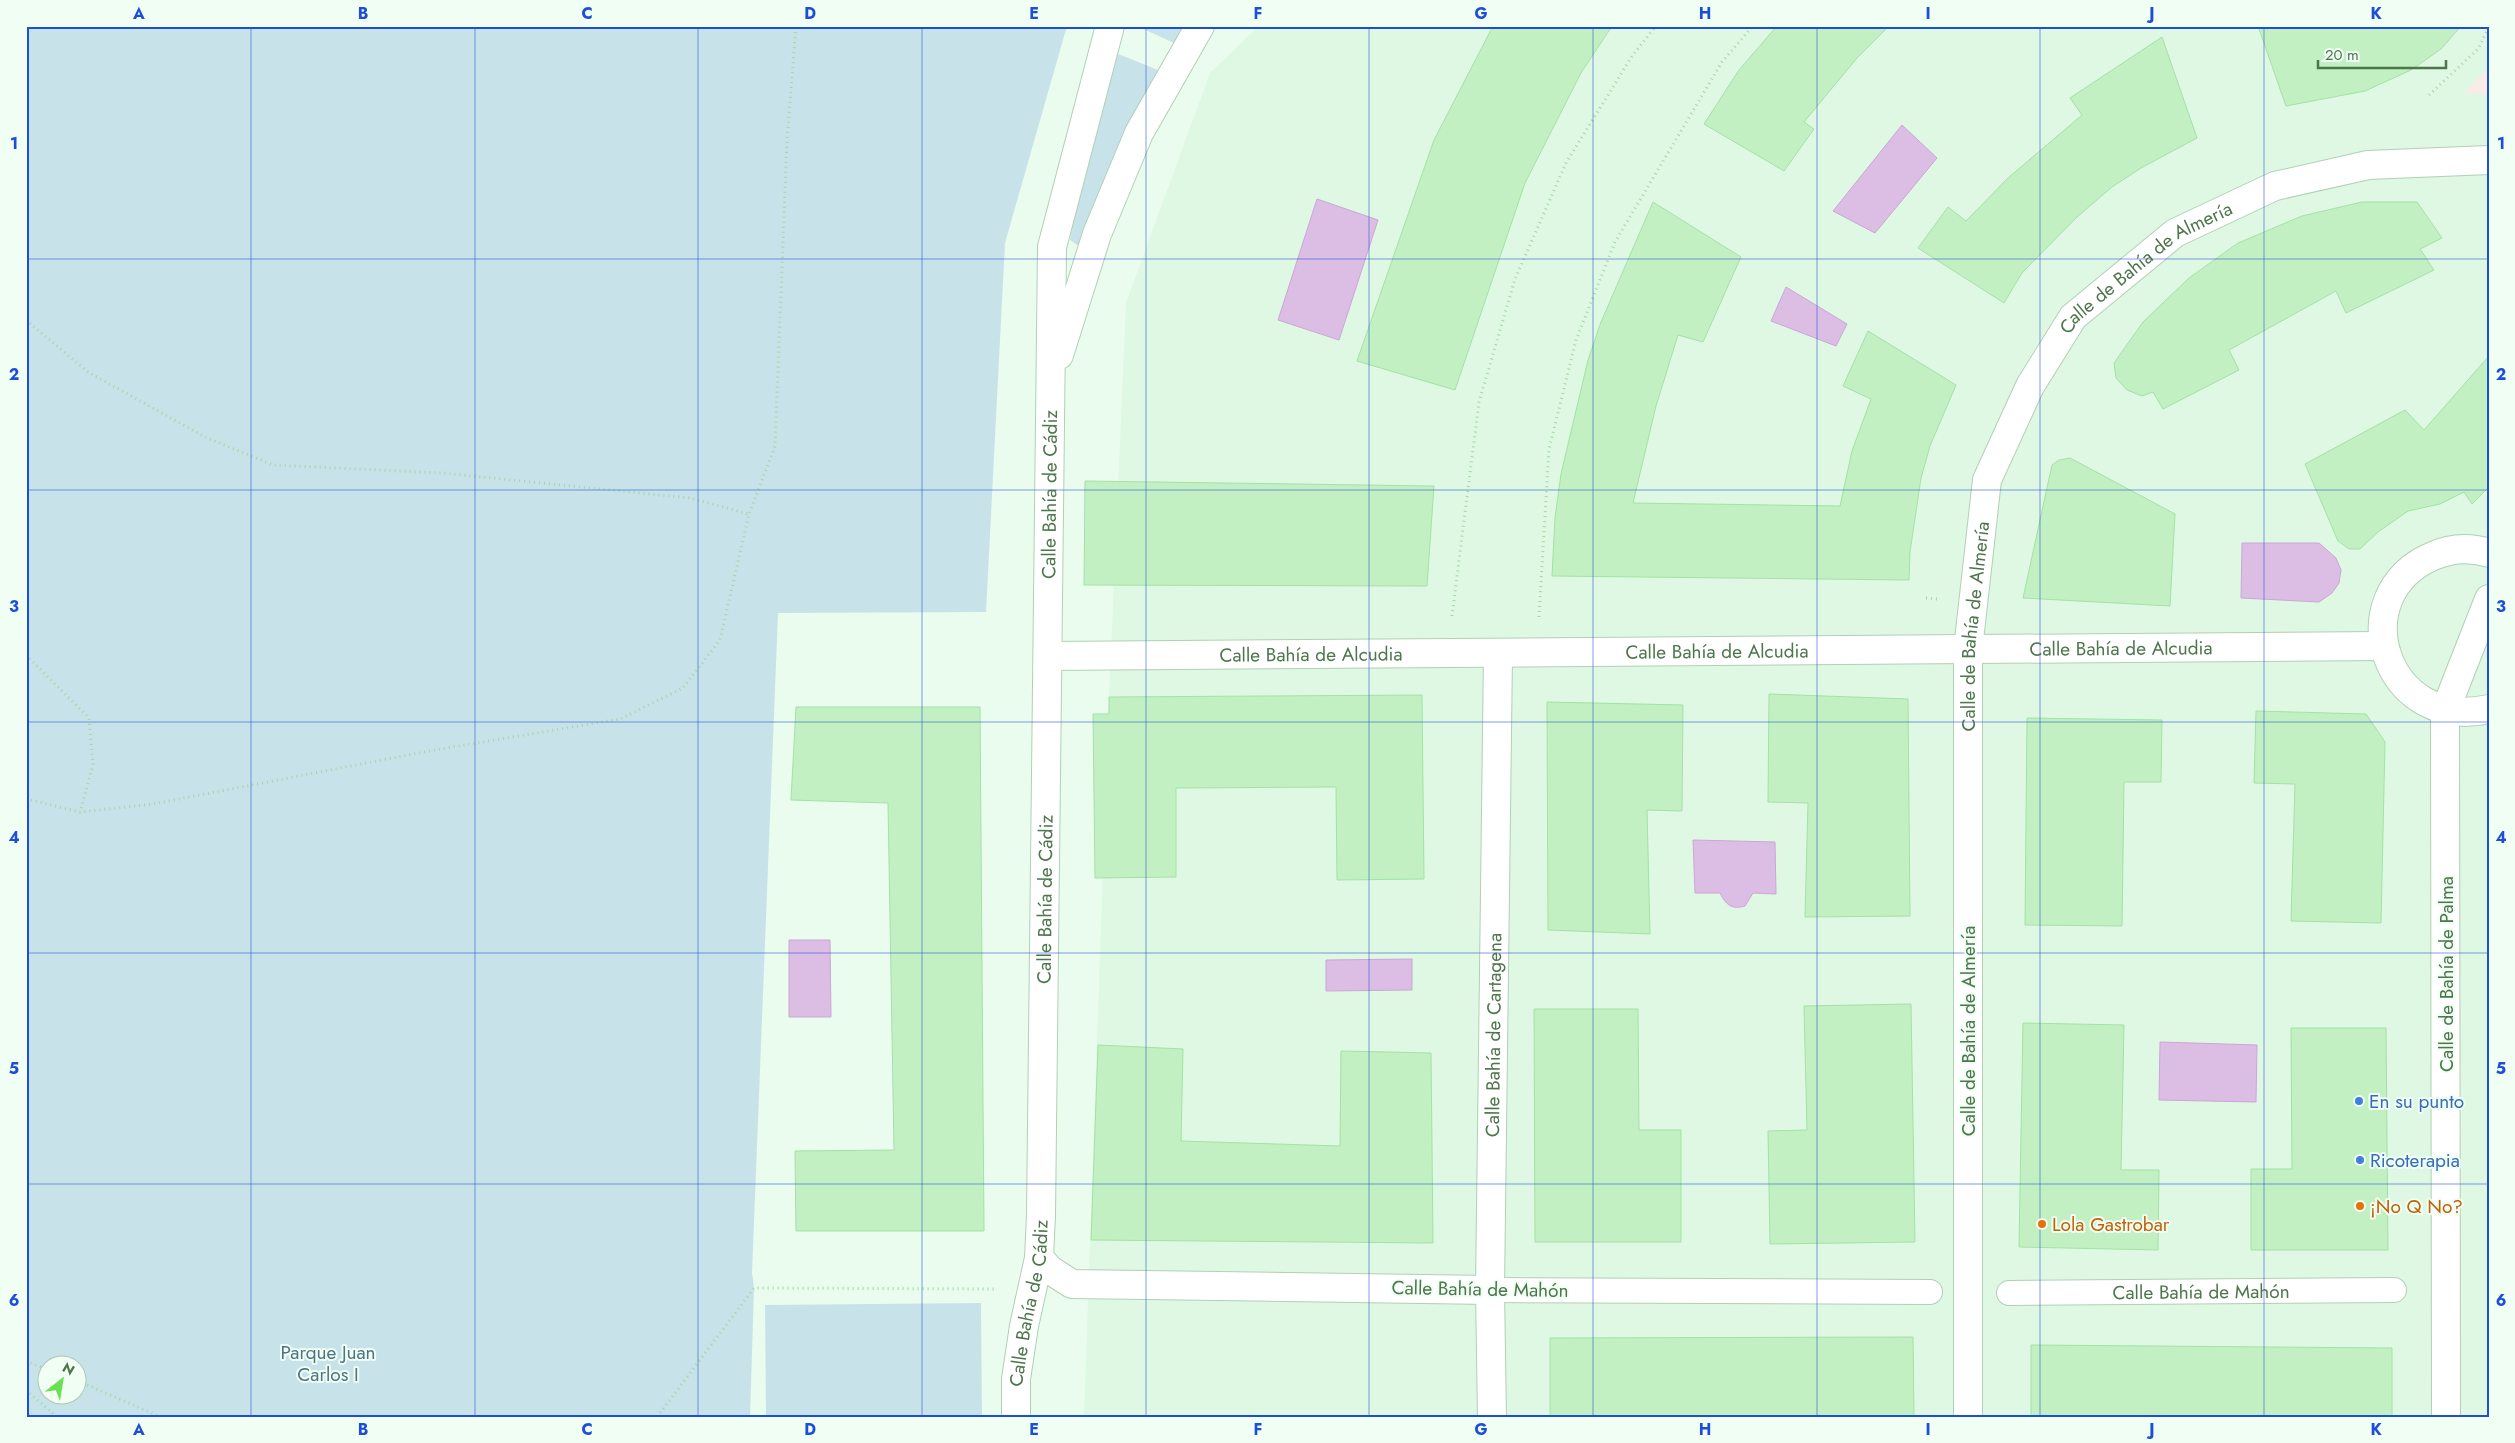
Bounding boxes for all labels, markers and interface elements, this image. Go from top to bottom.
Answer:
text: A [132,2,145,25]
text: B [358,2,368,25]
text: C [581,2,593,25]
text: D [804,2,816,25]
text: E [1029,2,1039,25]
text: F [1254,2,1262,25]
text: G [1474,2,1488,25]
text: H [1699,2,1711,25]
text: I [1925,2,1931,25]
text: J [2146,2,2155,25]
text: K [2370,2,2382,25]
scale bar [2318,38,2445,70]
text: 20 m [2325,44,2359,66]
text: 1 [10,132,18,155]
text: 1 [2497,132,2505,155]
street label: Calle de Bahía de Almería [2052,195,2236,339]
text: 2 [9,363,19,386]
text: 2 [2496,363,2506,386]
street label: Calle Bahía de Cádiz [1035,409,1064,579]
street label: Calle de Bahía de Almería [1955,520,1996,731]
text: 3 [9,595,19,618]
text: 3 [2496,595,2506,618]
street label: Calle Bahía de Alcudia [2029,634,2213,662]
street label: Calle Bahía de Alcudia [1625,637,1809,665]
street label: Calle Bahía de Alcudia [1219,640,1403,668]
street label: Calle Bahía de Cádiz [1030,814,1059,984]
text: 4 [8,826,20,849]
text: 4 [2495,826,2507,849]
street label: Calle de Bahía de Palma [2433,876,2460,1072]
street label: Calle de Bahía de Almería [1955,926,1982,1136]
street label: Calle Bahía de Cartagena [1478,933,1508,1137]
text: 5 [9,1057,19,1080]
text: 5 [2496,1057,2506,1080]
place label: En su punto [2369,1088,2464,1115]
marker: En su punto [2353,1095,2365,1107]
place label: Ricoterapia [2370,1147,2460,1174]
marker: Ricoterapia [2354,1154,2366,1166]
place label: ¡No Q No? [2370,1193,2463,1220]
marker: ¡No Q No? [2354,1200,2366,1212]
place label: Lola Gastrobar [2052,1211,2170,1238]
marker: Lola Gastrobar [2036,1218,2048,1230]
street label: Calle Bahía de Cádiz [1003,1219,1054,1387]
street label: Calle Bahía de Mahón [1391,1274,1569,1304]
street label: Calle Bahía de Mahón [2112,1277,2290,1306]
text: 6 [9,1289,19,1312]
text: 6 [2496,1289,2506,1312]
park label: Parque Juan Carlos I [280,1339,376,1388]
north arrow [38,1356,88,1406]
text: N [59,1357,79,1380]
text: A [132,1418,145,1441]
text: B [358,1418,368,1441]
text: C [581,1418,593,1441]
text: D [804,1418,816,1441]
text: E [1029,1418,1039,1441]
text: F [1254,1418,1262,1441]
text: G [1474,1418,1488,1441]
text: H [1699,1418,1711,1441]
text: I [1925,1418,1931,1441]
text: J [2146,1418,2155,1441]
text: K [2370,1418,2382,1441]

